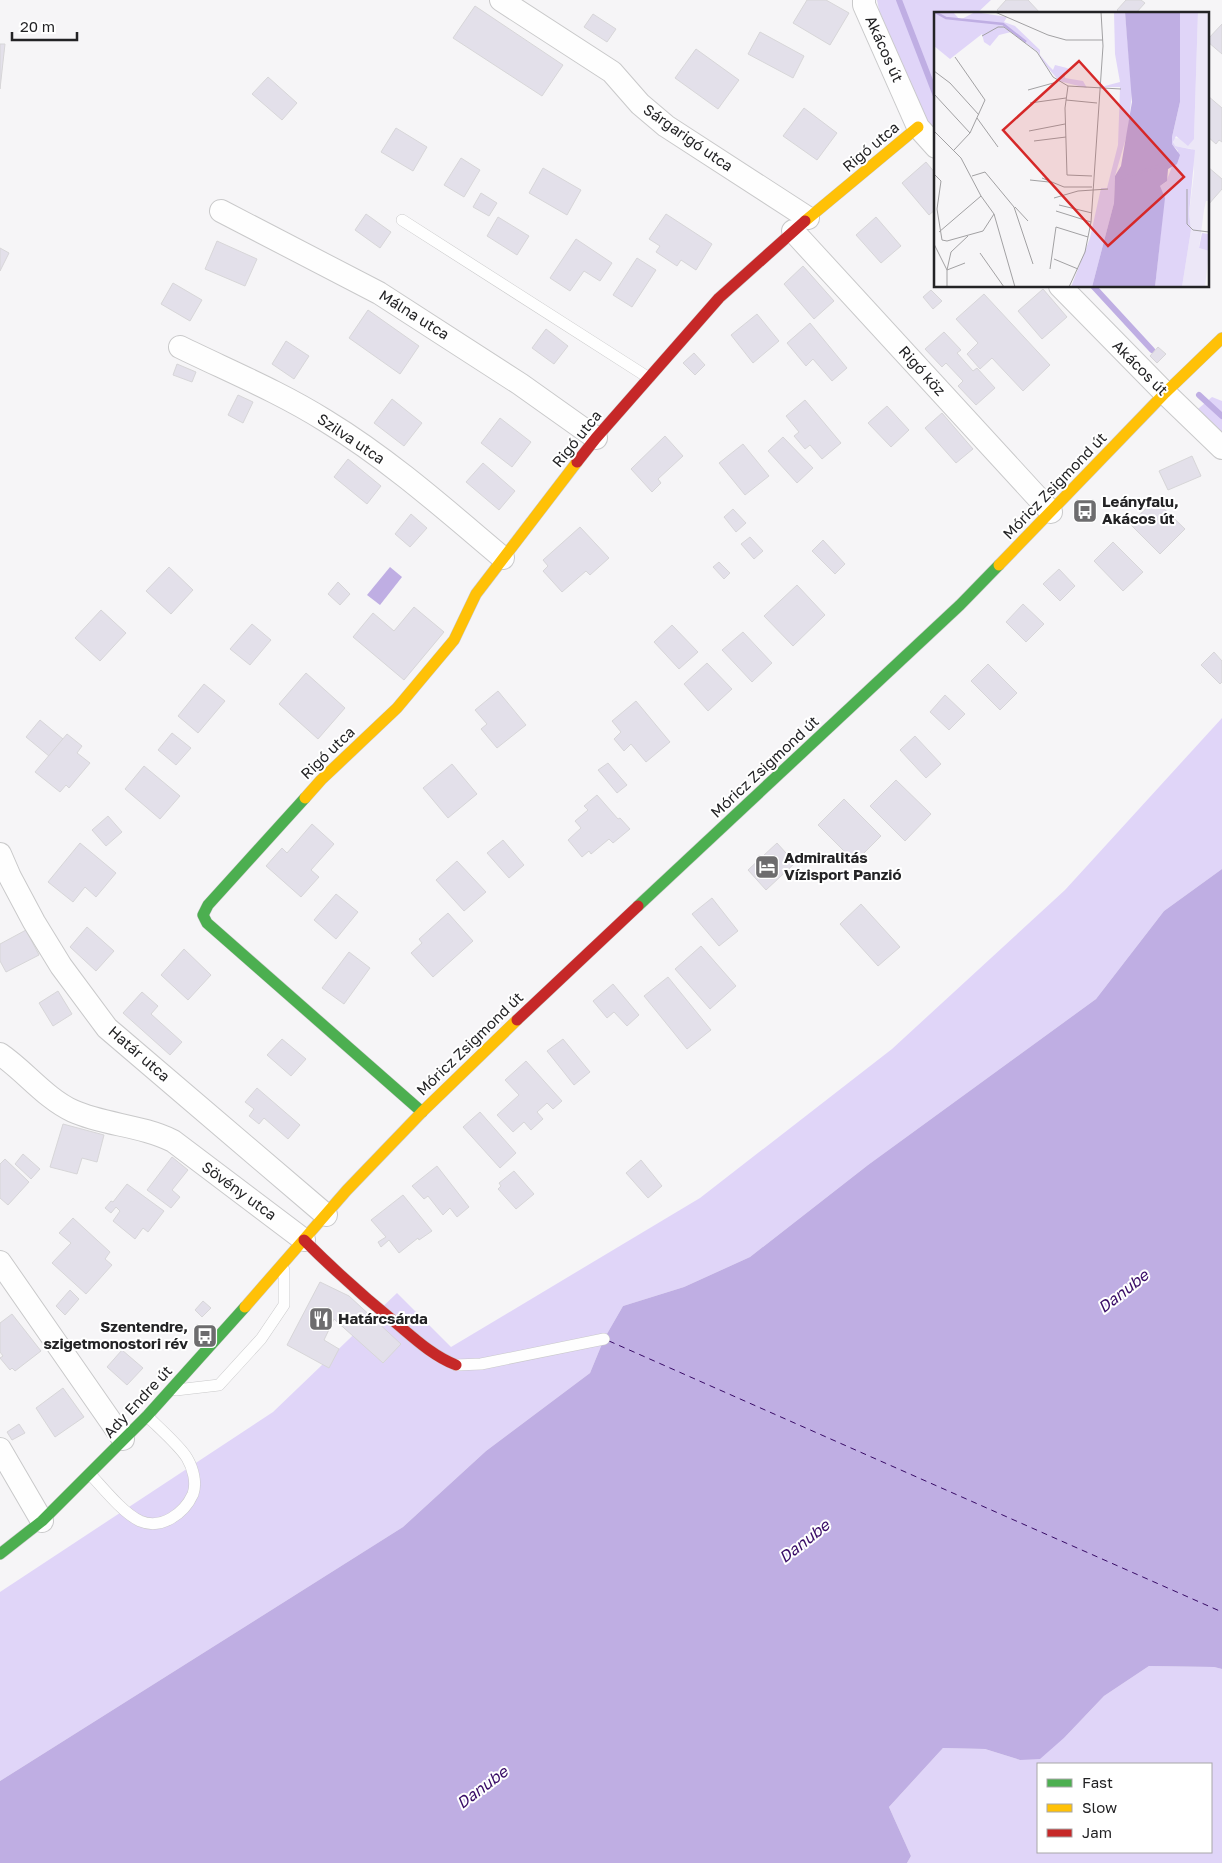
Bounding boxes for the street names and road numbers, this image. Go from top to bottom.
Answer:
street label: Akácos út [862,13,908,85]
street label: Sárgarigó utca [640,100,737,175]
street label: Rigó utca [839,118,902,175]
street label: Málna utca [376,285,453,343]
street label: Akácos út [1109,336,1172,399]
street label: Rigó köz [896,342,950,399]
street label: Rigó utca [548,406,605,470]
street label: Szilva utca [314,409,389,467]
street label: Móricz Zsigmond út [999,428,1110,542]
street label: Móricz Zsigmond út [707,712,822,821]
street label: Rigó utca [297,722,358,782]
street label: Móricz Zsigmond út [412,988,526,1099]
street label: Határ utca [105,1022,174,1085]
street label: Sövény utca [199,1157,280,1223]
street label: Ady Endre út [99,1361,175,1441]

